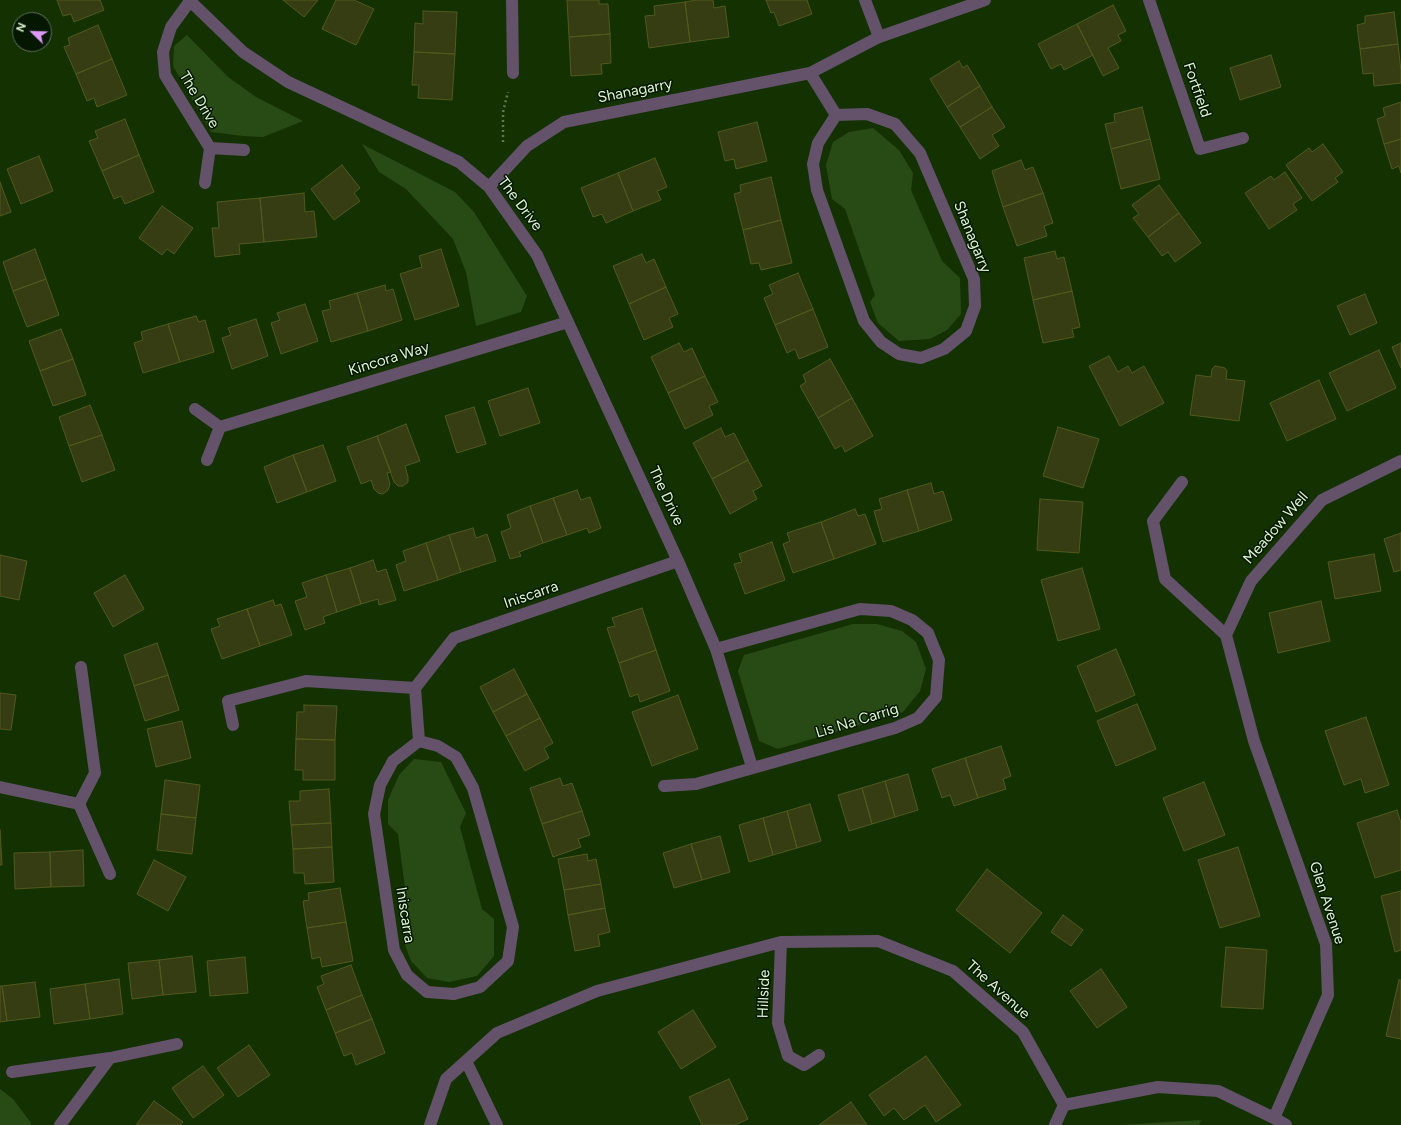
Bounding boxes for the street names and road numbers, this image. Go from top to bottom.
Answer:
street label: Fortfield [1179,60,1215,120]
street label: The Drive [175,68,223,132]
street label: Shanagarry [596,75,674,107]
street label: The Drive [494,173,546,235]
street label: Shanagarry [949,199,995,275]
street label: Kincora Way [346,338,432,380]
street label: The Drive [644,464,688,528]
street label: Meadow Well [1240,488,1312,568]
street label: Iniscarra [501,577,561,613]
street label: Lis Na Carrig [813,700,901,742]
street label: Glen Avenue [1305,859,1349,947]
street label: Iniscarra [392,886,418,944]
street label: The Avenue [963,957,1033,1023]
street label: Hillside [754,969,774,1019]

